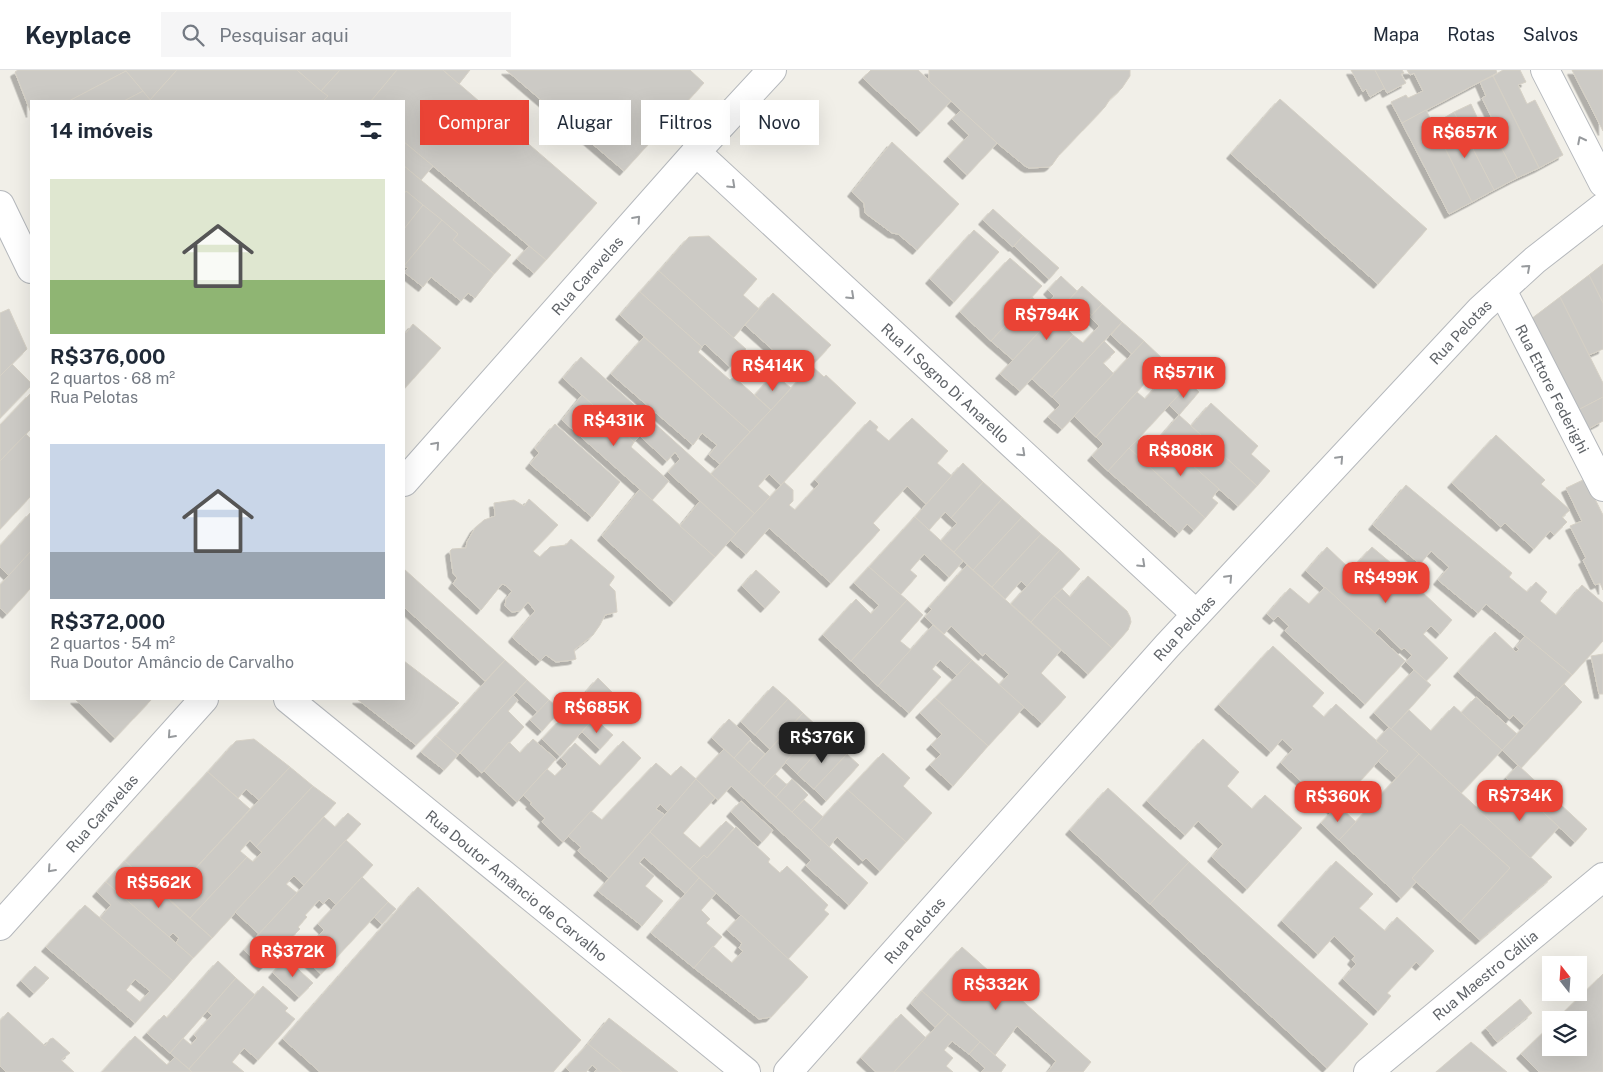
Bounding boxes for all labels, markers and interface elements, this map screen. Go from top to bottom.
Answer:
search box [161,12,511,57]
text: Keyplace [25,21,131,49]
icon: search [179,21,207,49]
text: Pesquisar aqui [219,24,349,46]
text: Mapa [1373,24,1419,45]
text: Rotas [1447,24,1495,45]
text: Salvos [1523,24,1578,45]
chip: Comprar [420,100,529,145]
chip: Alugar [539,100,631,145]
chip: Filtros [641,100,730,145]
chip: Novo [740,100,819,145]
icon: filters [357,116,385,144]
pin: R$657K [1424,116,1506,159]
text: 14 imóveis [50,118,153,143]
text: R$657K [1433,123,1497,142]
one-way arrow [1577,136,1587,145]
one-way arrow [726,180,735,189]
icon: home [173,211,263,301]
one-way arrow [631,216,640,225]
street label: Rua Caravelas [548,233,626,318]
one-way arrow [1521,265,1530,274]
one-way arrow [846,290,855,299]
street label: Rua Pelotas [1426,296,1494,368]
pin: R$794K [1006,298,1088,341]
text: R$794K [1015,305,1079,324]
street label: Rua II Sogno Di Anarello [878,319,1013,446]
street label: Rua Ettore Federighi [1513,321,1593,456]
text: R$376,000 [50,344,166,369]
pin: R$414K [732,350,814,392]
text: R$414K [742,356,804,375]
pin: R$571K [1143,356,1225,399]
text: R$571K [1153,363,1215,382]
text: 2 quartos · 68 m² [50,369,175,388]
text: Rua Pelotas [50,388,138,407]
pin: R$431K [573,404,655,447]
text: R$431K [583,411,645,430]
pin: R$808K [1140,434,1222,477]
text: R$808K [1148,441,1214,460]
one-way arrow [430,442,439,451]
one-way arrow [1017,447,1026,456]
one-way arrow [1334,456,1343,465]
icon: home [173,476,263,566]
one-way arrow [1136,558,1145,567]
pin: R$499K [1345,562,1427,604]
text: R$499K [1353,568,1419,587]
one-way arrow [1223,575,1232,584]
street label: Rua Pelotas [1150,592,1218,664]
text: R$372,000 [50,609,165,634]
text: 2 quartos · 54 m² [50,634,175,653]
text: Rua Doutor Amâncio de Carvalho [50,653,294,672]
pin: R$685K [556,692,638,734]
text: R$685K [564,698,630,717]
pin: R$376K [781,722,863,764]
text: R$376K [790,728,854,747]
one-way arrow [168,730,177,739]
street label: Rua Caravelas [62,770,141,855]
pin: R$360K [1297,780,1379,823]
pin: R$734K [1479,780,1561,822]
text: R$734K [1488,786,1552,805]
text: R$360K [1306,787,1370,806]
street label: Rua Doutor Amâncio de Carvalho [423,806,611,964]
one-way arrow [48,864,57,873]
pin: R$562K [118,866,200,909]
text: R$562K [126,873,192,892]
street label: Rua Pelotas [881,894,948,967]
street label: Rua Maestro Cállia [1429,927,1541,1023]
pin: R$372K [252,936,334,978]
text: R$372K [261,942,325,961]
north arrow [1542,956,1588,1001]
map controls [1542,956,1587,1056]
pin: R$332K [955,968,1037,1011]
text: R$332K [964,975,1028,994]
button: layers [1542,1011,1587,1056]

